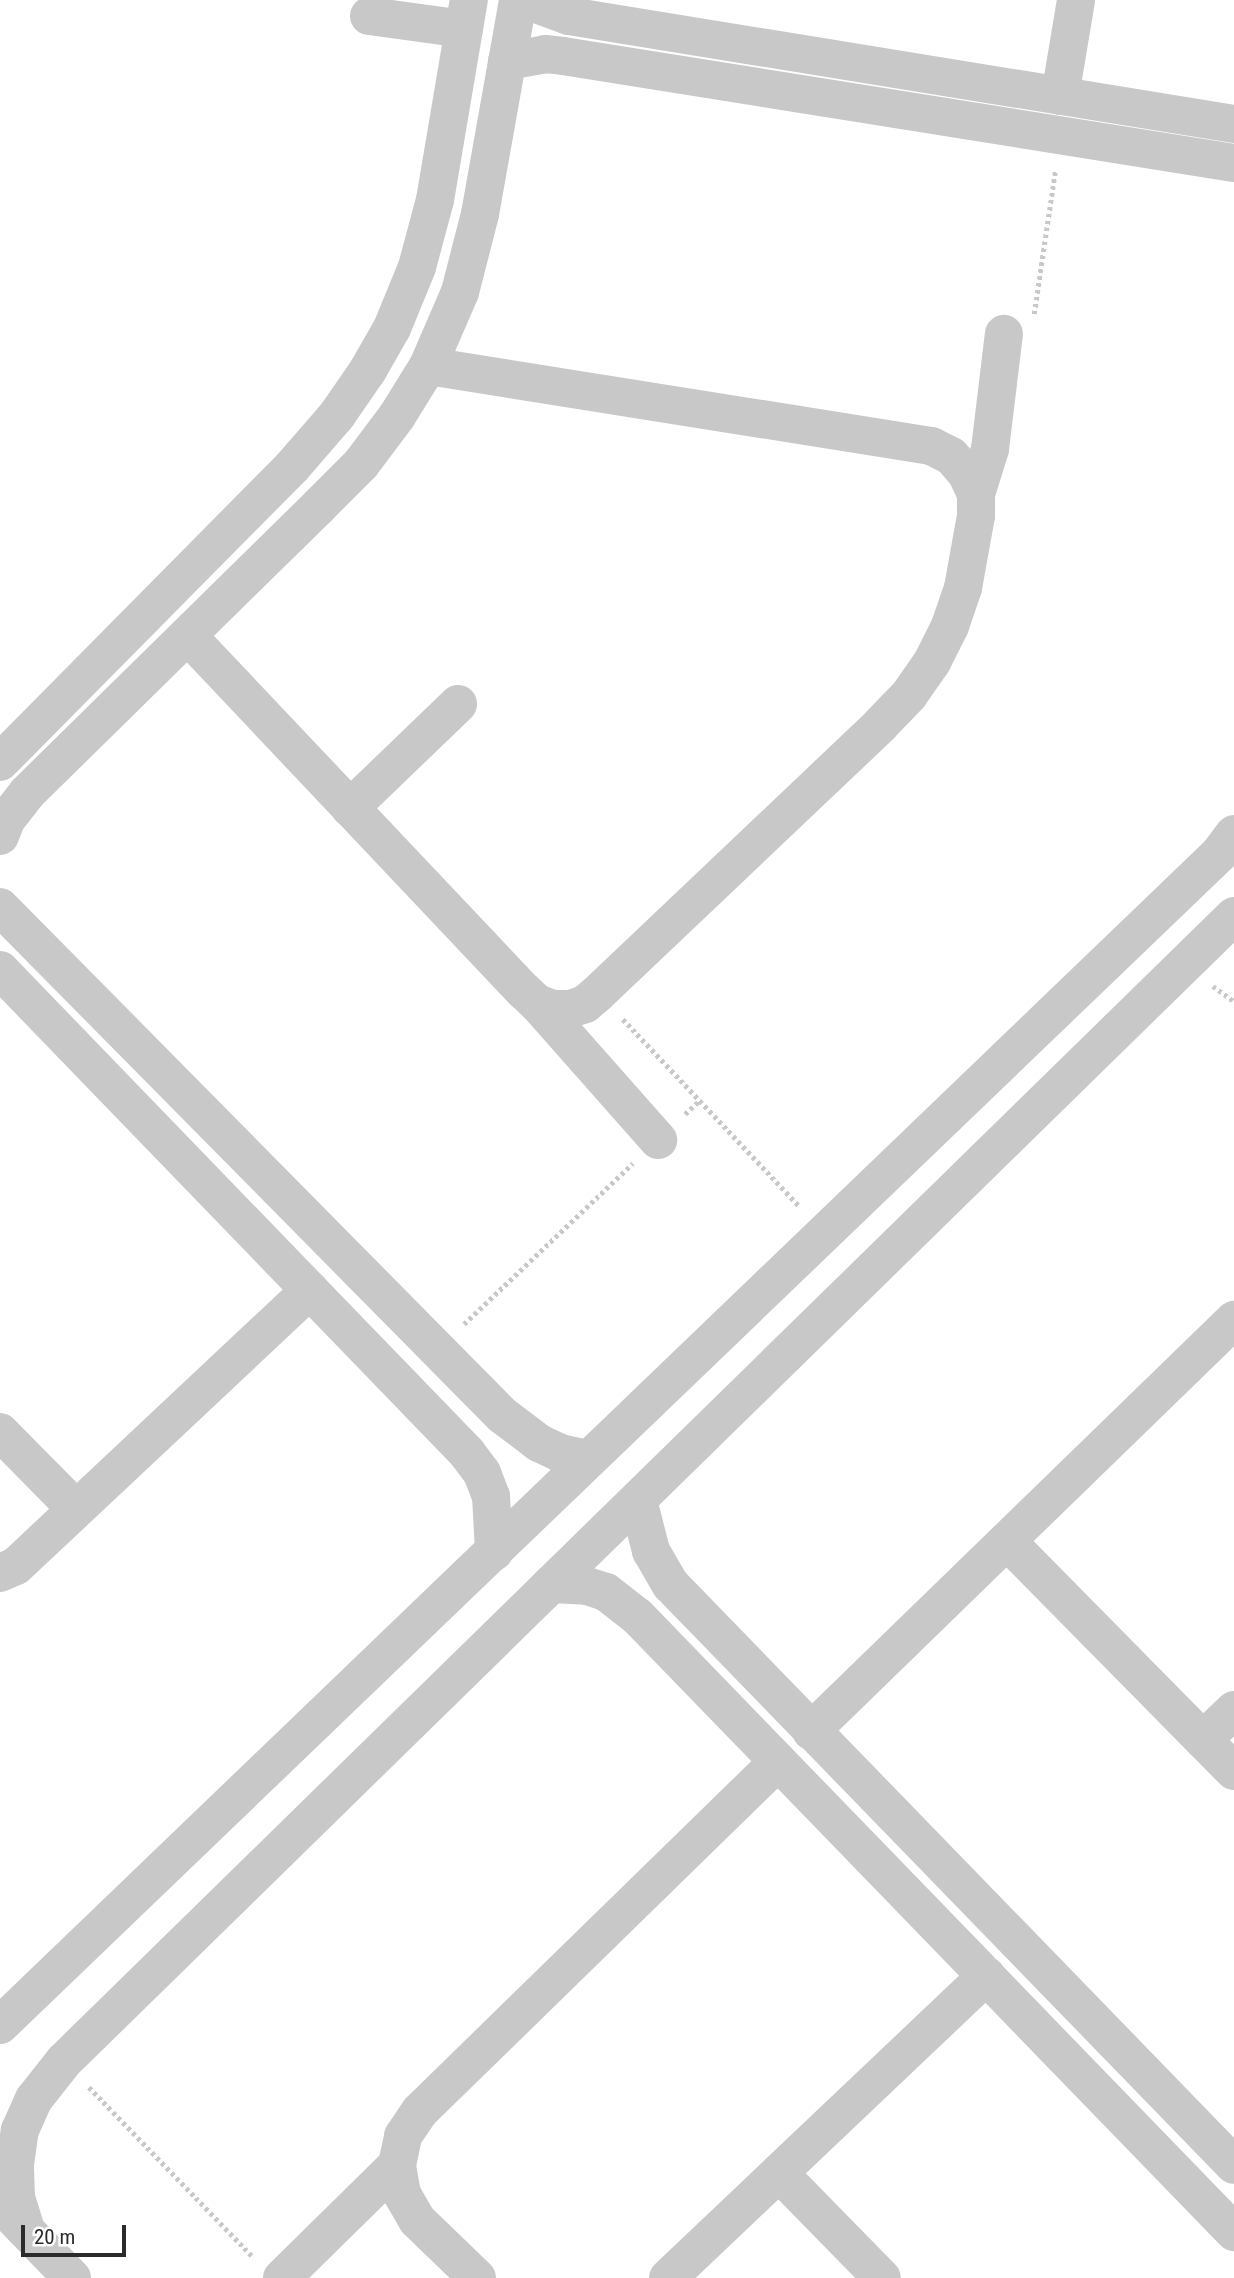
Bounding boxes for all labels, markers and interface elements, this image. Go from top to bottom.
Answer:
scale bar [24,2212,130,2256]
text: 20 m [34,2225,75,2249]

